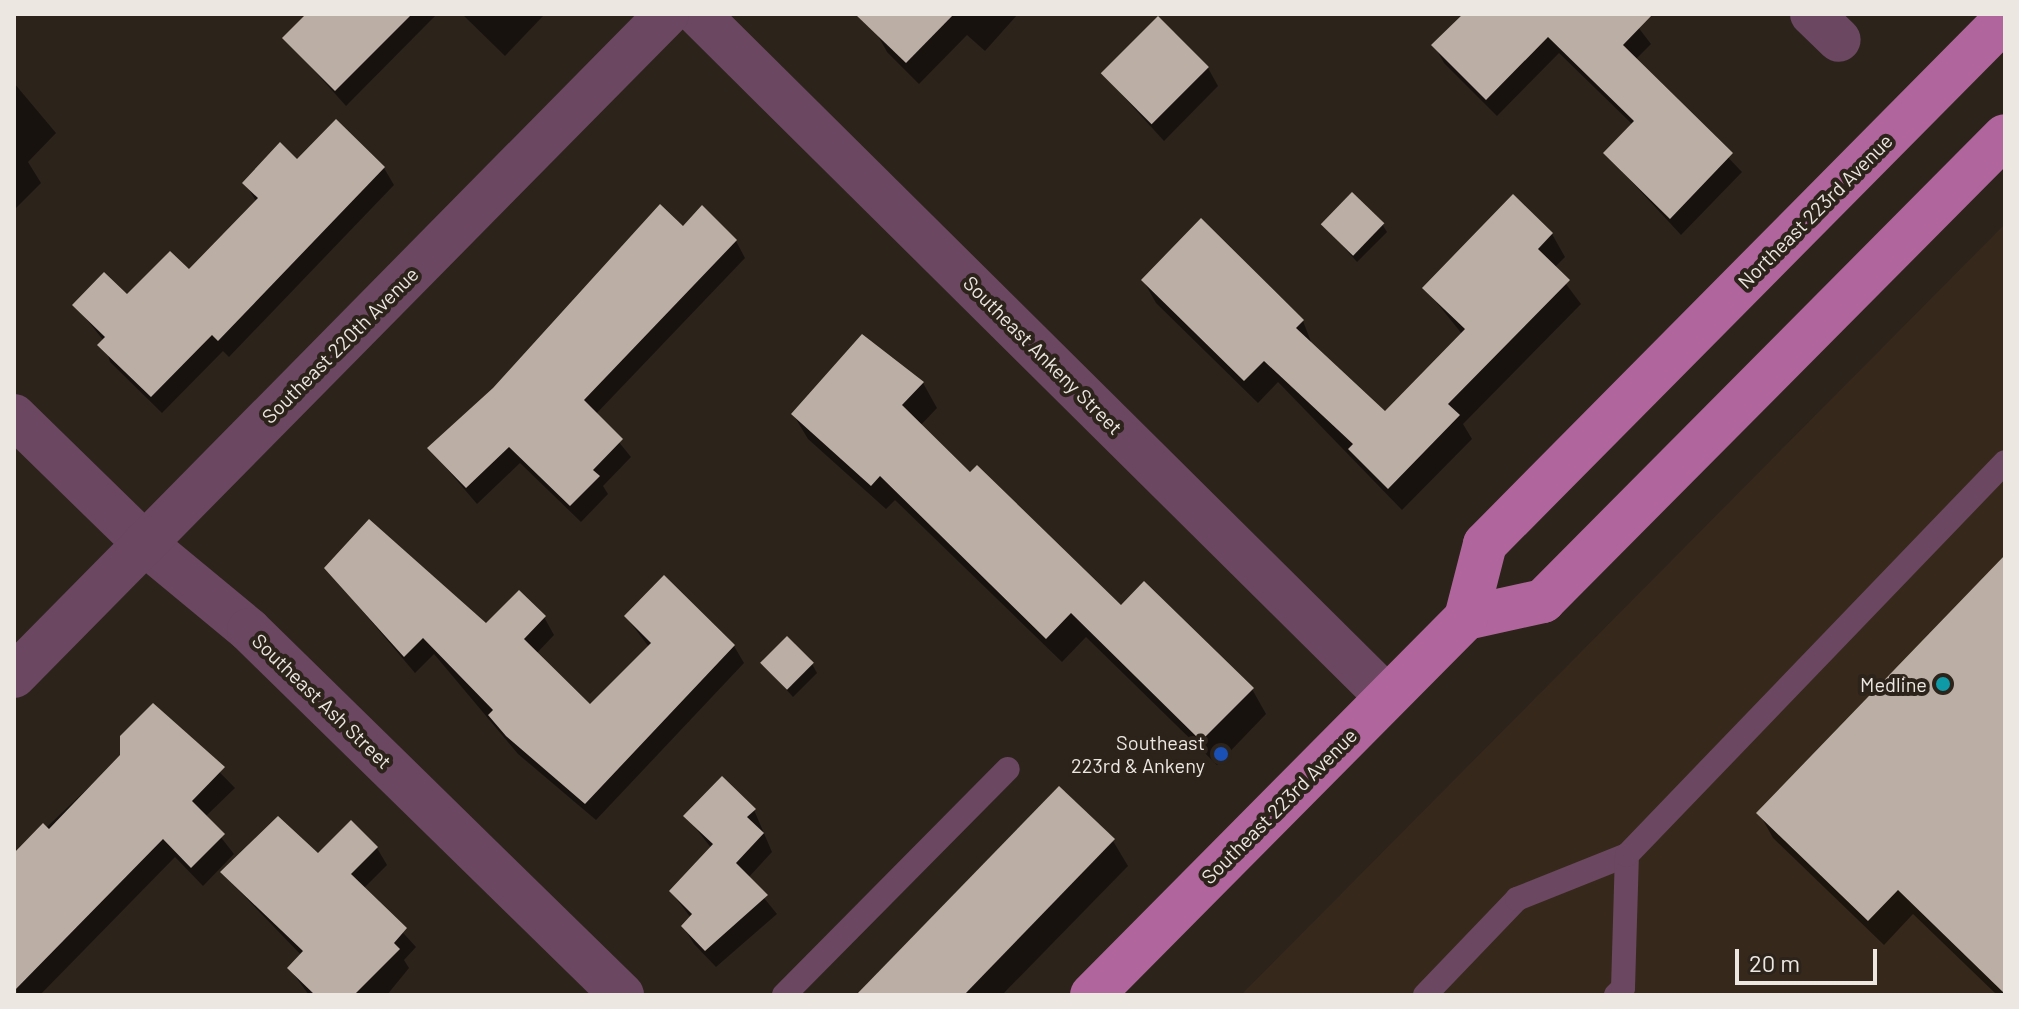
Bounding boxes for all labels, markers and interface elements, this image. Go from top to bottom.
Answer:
street label: Northeast 223rd Avenue [1733,129,1897,293]
street label: Southeast 220th Avenue [257,262,423,428]
street label: Southeast Ankeny Street [959,271,1127,439]
street label: Southeast Ash Street [247,628,397,774]
place label: Medline [1860,672,1927,696]
marker: Medline [1934,675,1952,693]
street label: Southeast 223rd Avenue [1196,723,1362,889]
place label: Southeast 223rd & Ankeny [1071,730,1205,777]
marker: Southeast 223rd & Ankeny [1212,745,1230,763]
scale bar [1739,933,1881,983]
text: 20 m [1749,948,1800,977]

